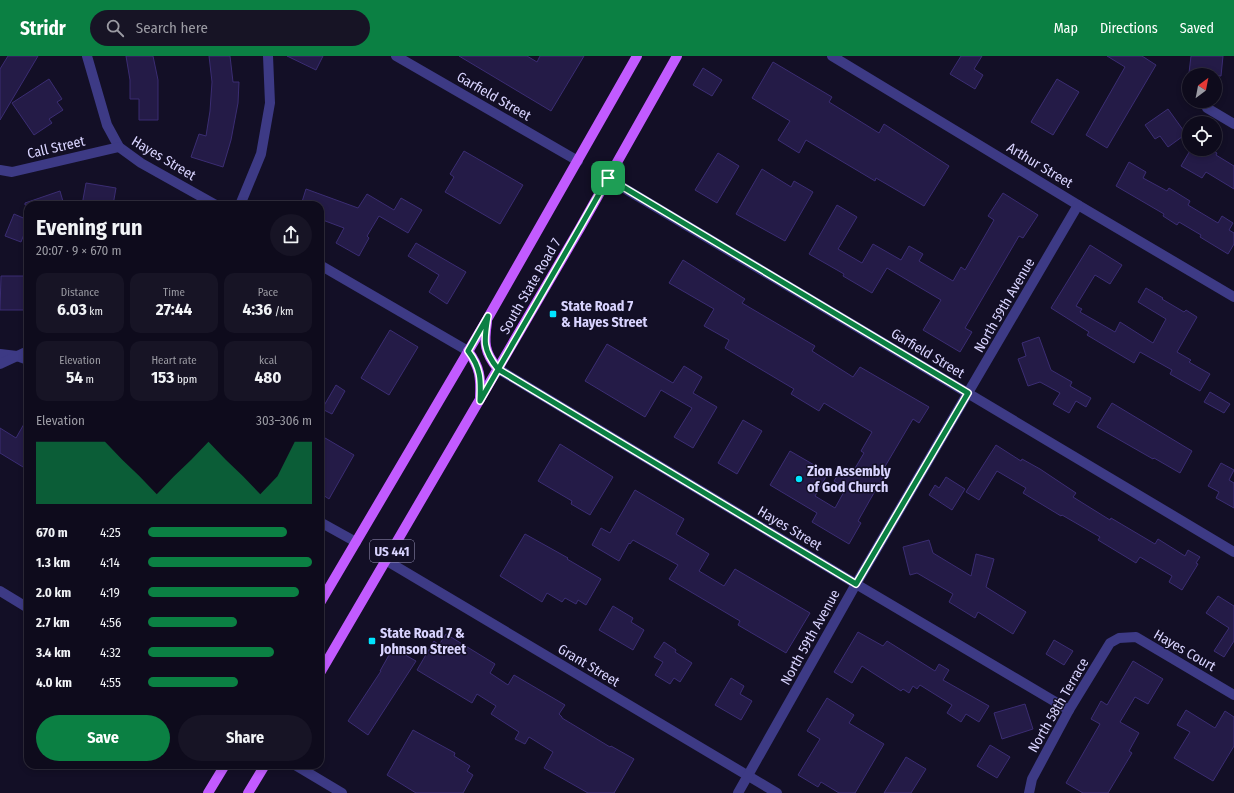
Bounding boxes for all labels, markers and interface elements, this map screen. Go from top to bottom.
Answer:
search box [90,10,370,46]
text: Stridr [20,17,66,40]
icon: search [104,17,126,39]
text: Search here [136,19,208,37]
text: Map [1054,20,1078,37]
text: Directions [1100,20,1158,37]
text: Saved [1180,20,1214,37]
street label: Garfield Street [454,68,534,125]
north arrow [1182,68,1222,108]
map controls [1182,68,1222,156]
button: locate [1182,116,1222,156]
street label: Call Street [26,132,87,162]
street label: Hayes Street [129,133,199,184]
street label: Arthur Street [1004,139,1076,192]
pin [591,161,625,195]
icon: arrive [597,167,619,189]
text: Evening run [36,214,143,241]
button: share [270,214,312,256]
street label: South State Road 7 [496,235,565,337]
text: 20:07 · 9 × 670 m [36,243,121,258]
street label: North 59th Avenue [970,255,1038,356]
text: Distance [61,286,99,299]
text: Time [163,286,185,299]
text: Pace [258,286,278,299]
place label: State Road 7 & Hayes Street [561,298,649,331]
text: 6.03 [57,299,87,320]
text: 27:44 [156,299,192,320]
text: 4:36 [242,299,272,320]
text: km [87,305,103,318]
text: /km [272,305,294,318]
marker: State Road 7 & Hayes Street [548,309,558,319]
street label: Garfield Street [888,325,968,382]
text: Elevation [59,354,101,367]
text: Heart rate [151,354,197,367]
text: kcal [259,354,277,367]
text: 54 [66,367,83,388]
text: 153 [151,367,174,388]
text: 480 [255,367,282,388]
text: m [83,373,94,386]
text: bpm [174,373,197,386]
text: Elevation [36,413,85,428]
text: 303–306 m [256,413,312,428]
place label: Zion Assembly of God Church [807,463,891,496]
marker: Zion Assembly of God Church [794,474,804,484]
street label: Hayes Street [755,503,825,554]
text: 670 m [36,525,68,540]
text: 4:25 [100,525,121,540]
road number: US 441 [370,540,414,562]
text: 1.3 km [36,555,70,570]
text: 4:14 [100,555,120,570]
text: 2.0 km [36,585,71,600]
text: 4:19 [100,585,120,600]
street label: North 59th Avenue [777,587,844,688]
text: 2.7 km [36,615,70,630]
text: 4:56 [100,615,122,630]
place label: State Road 7 & Johnson Street [379,625,467,658]
street label: Hayes Court [1151,626,1219,675]
marker: State Road 7 & Johnson Street [367,636,377,646]
street label: Grant Street [555,640,623,691]
text: 3.4 km [36,645,71,660]
text: 4:32 [100,645,121,660]
street label: North 58th Terrace [1025,655,1092,755]
text: 4.0 km [36,675,72,690]
text: 4:55 [100,675,121,690]
button: Save [36,715,170,761]
button: Share [178,715,312,761]

